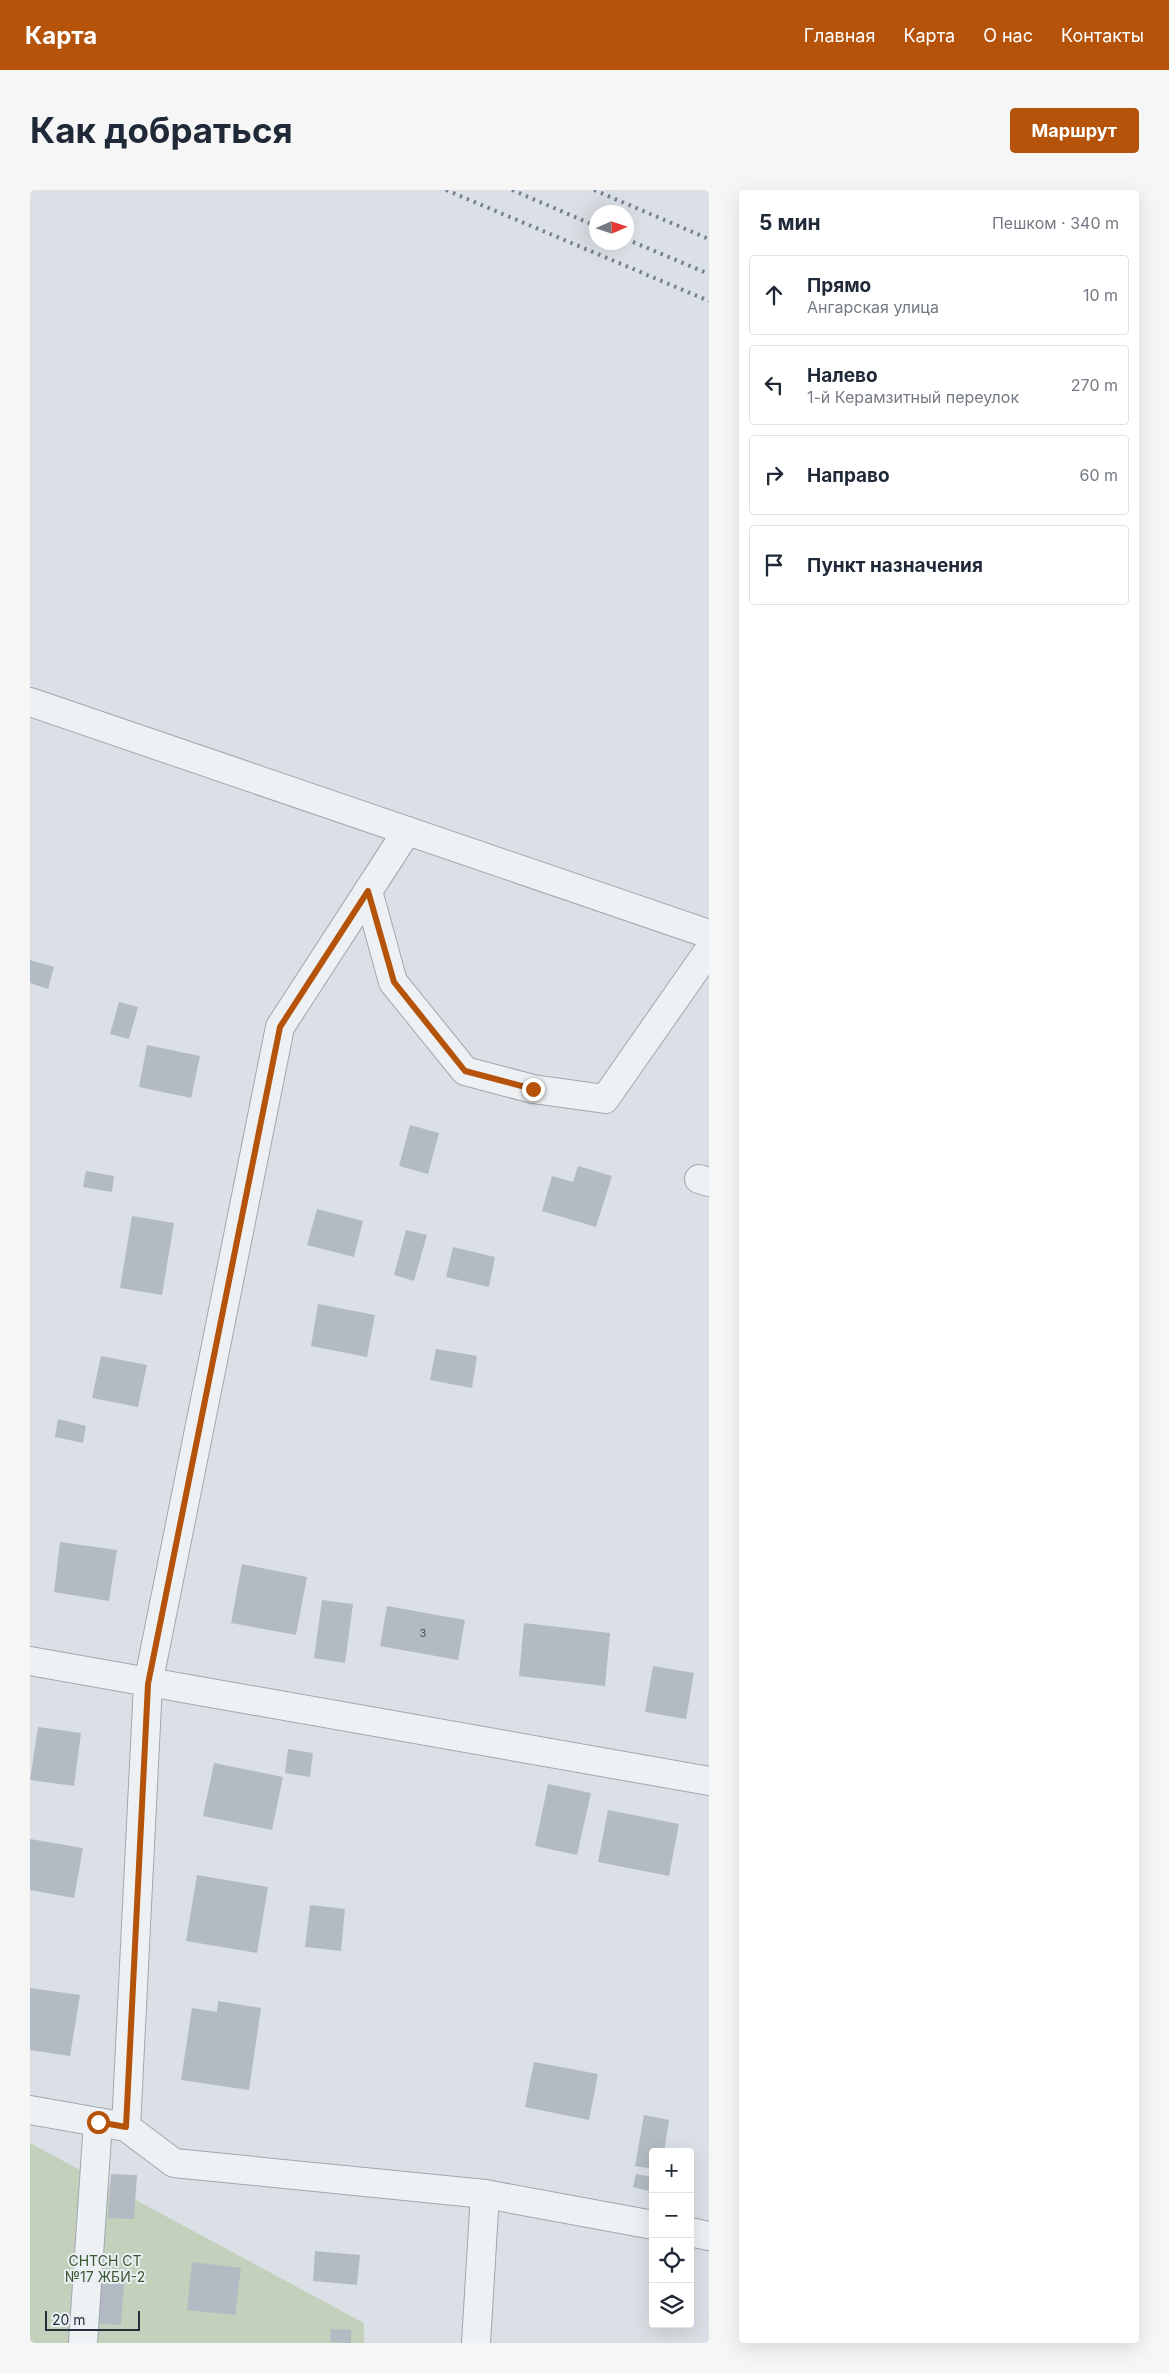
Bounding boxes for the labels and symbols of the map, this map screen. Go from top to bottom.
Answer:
north arrow [589,205,634,250]
route end [522,1078,545,1101]
house number: 3 [420,1626,427,1640]
route start [87,2111,110,2134]
park label: СНТСН СТ №17 ЖБИ-2 [65,2252,145,2285]
scale bar [45,2308,140,2331]

